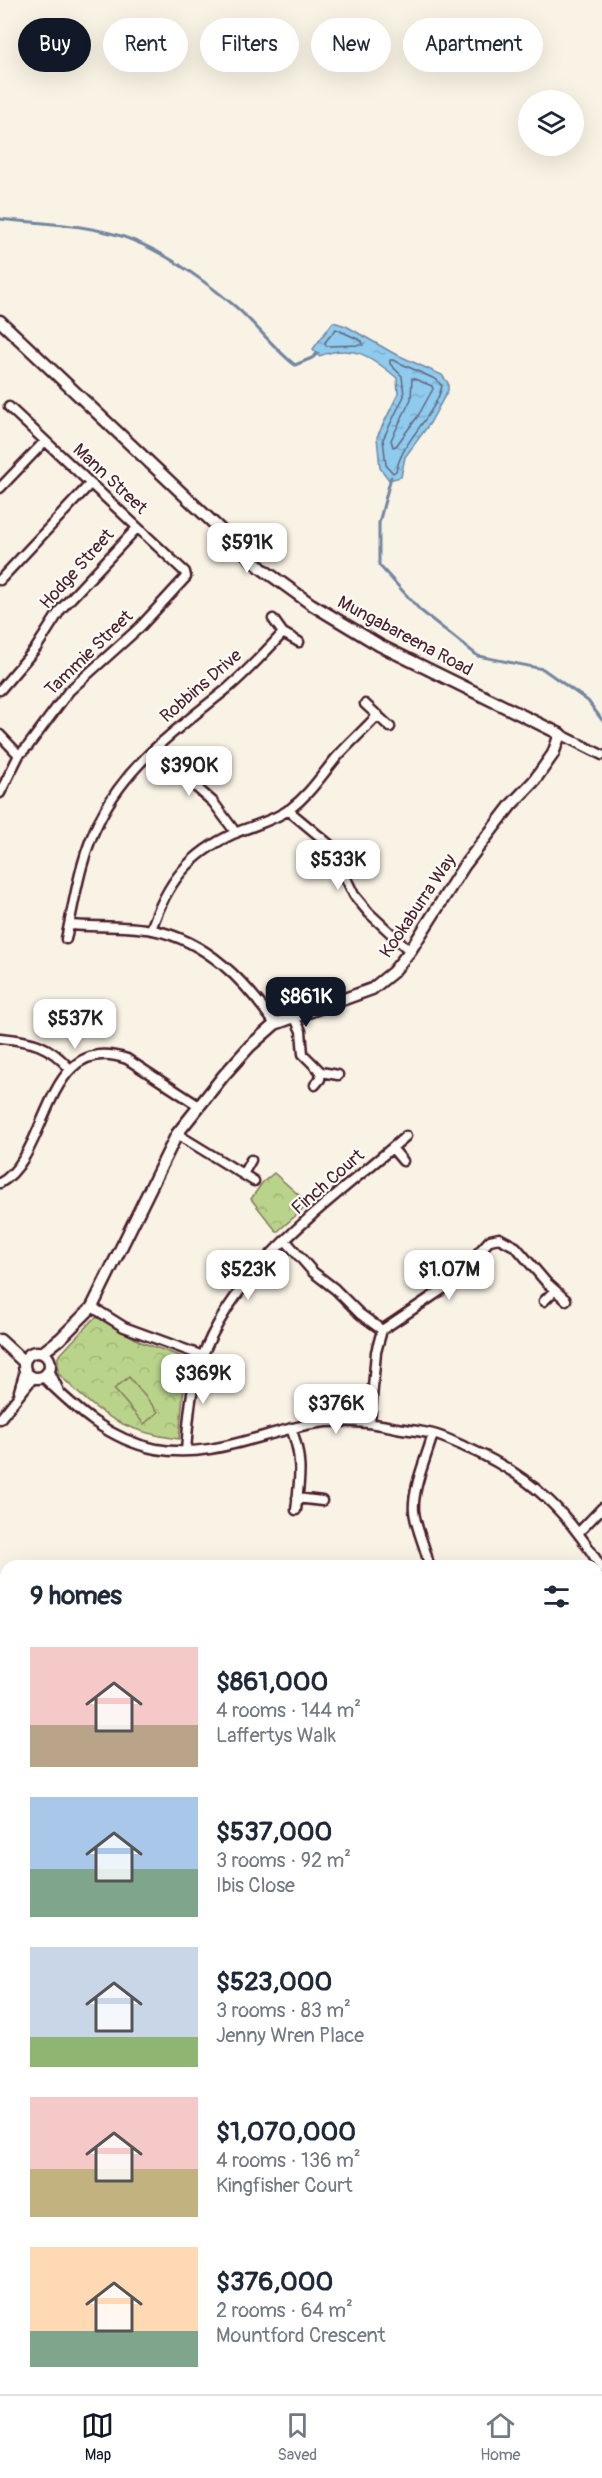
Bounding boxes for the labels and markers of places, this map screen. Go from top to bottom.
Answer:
pin: $591K [205,523,289,574]
pin: $390K [147,746,231,797]
pin: $533K [296,840,380,891]
pin: $861K [264,977,348,1028]
pin: $537K [33,999,117,1050]
pin: $523K [206,1250,290,1301]
pin: $1.07M [400,1250,498,1301]
pin: $369K [161,1354,245,1405]
pin: $376K [294,1384,378,1435]

